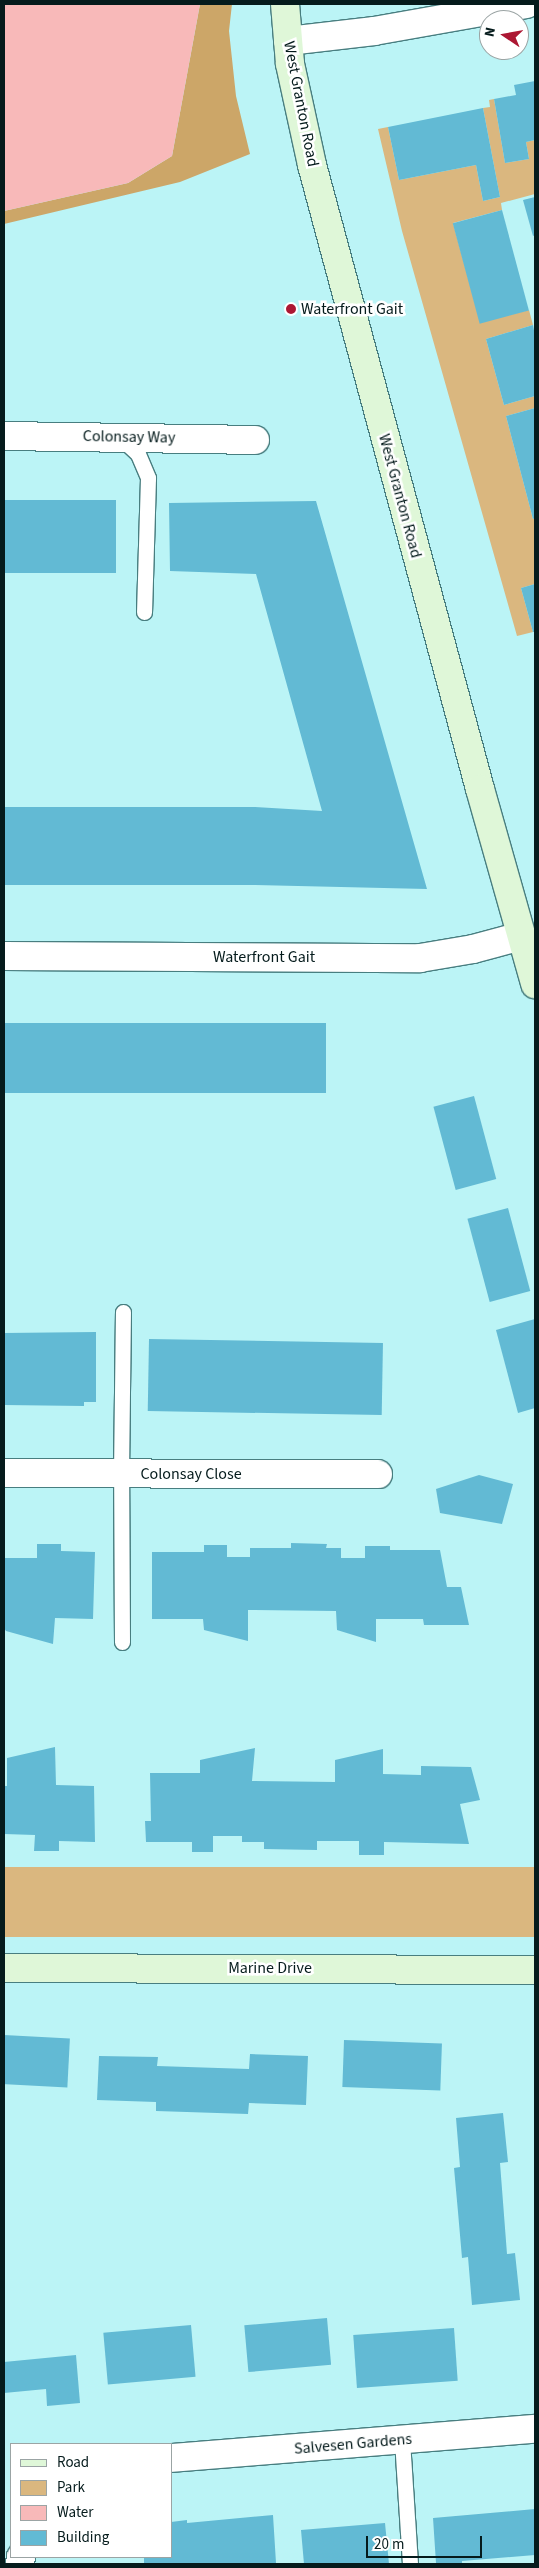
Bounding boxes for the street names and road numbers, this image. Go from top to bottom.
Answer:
street label: West Granton Road [279,40,323,168]
street label: Colonsay Way [83,427,175,447]
street label: West Granton Road [374,432,426,560]
street label: Waterfront Gait [213,947,315,967]
street label: Colonsay Close [140,1464,242,1484]
street label: Marine Drive [228,1958,312,1978]
street label: Salvesen Gardens [293,2429,413,2459]

